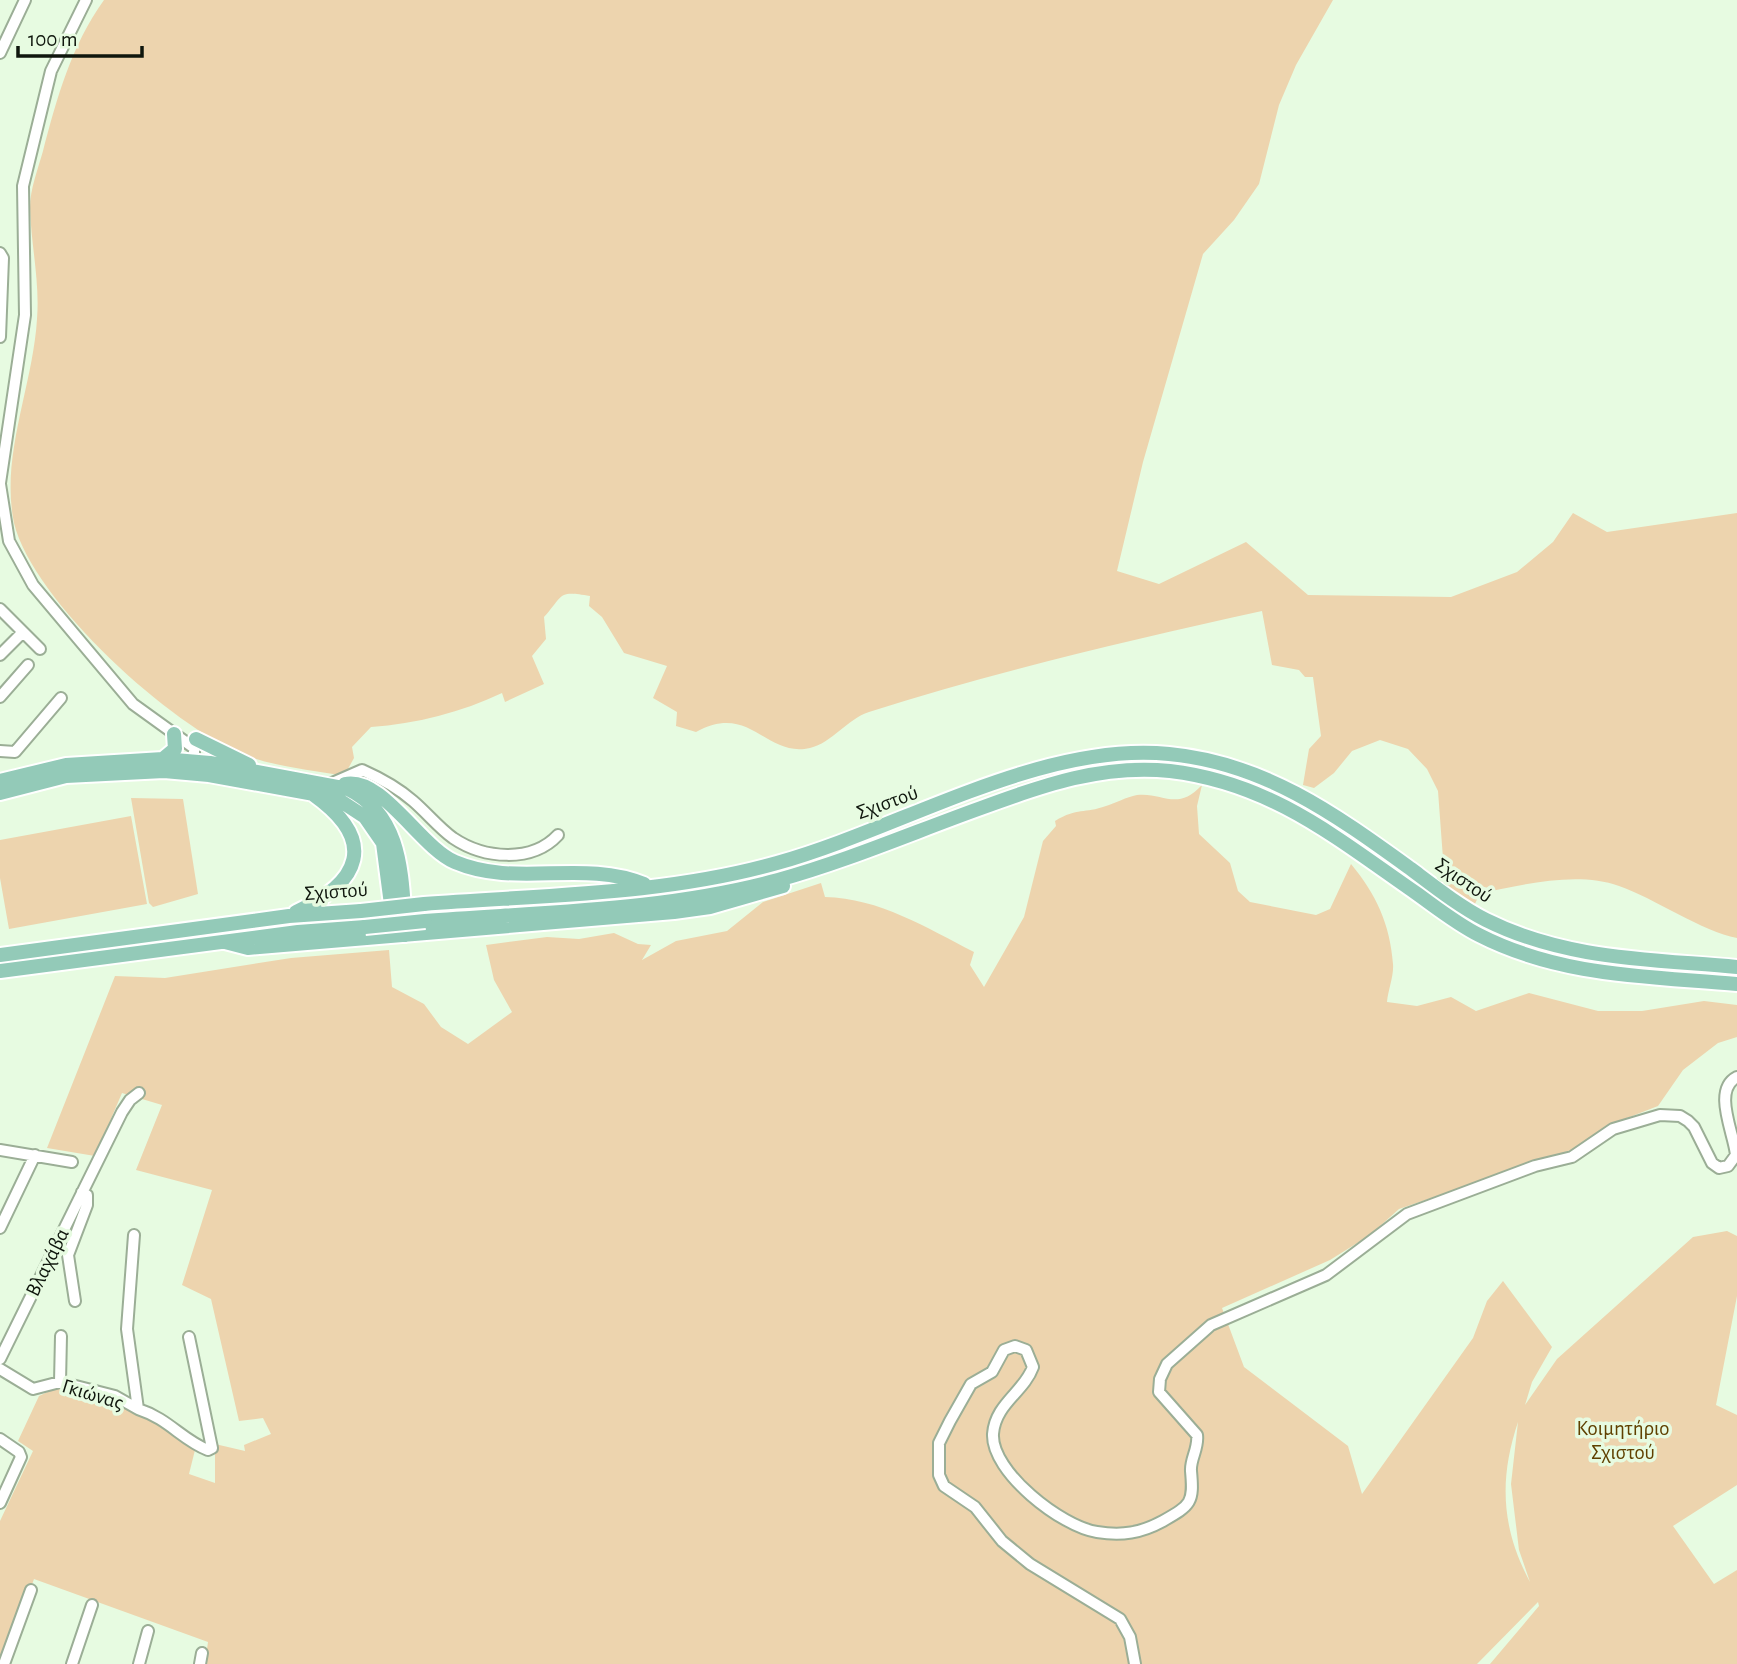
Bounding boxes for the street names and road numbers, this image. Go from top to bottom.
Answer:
street label: Σχιστού [854,782,921,823]
street label: Σχιστού [1431,854,1496,907]
street label: Σχιστού [303,879,369,904]
street label: Βλαχάβα [22,1225,73,1300]
street label: Γκιώνας [60,1375,126,1414]

